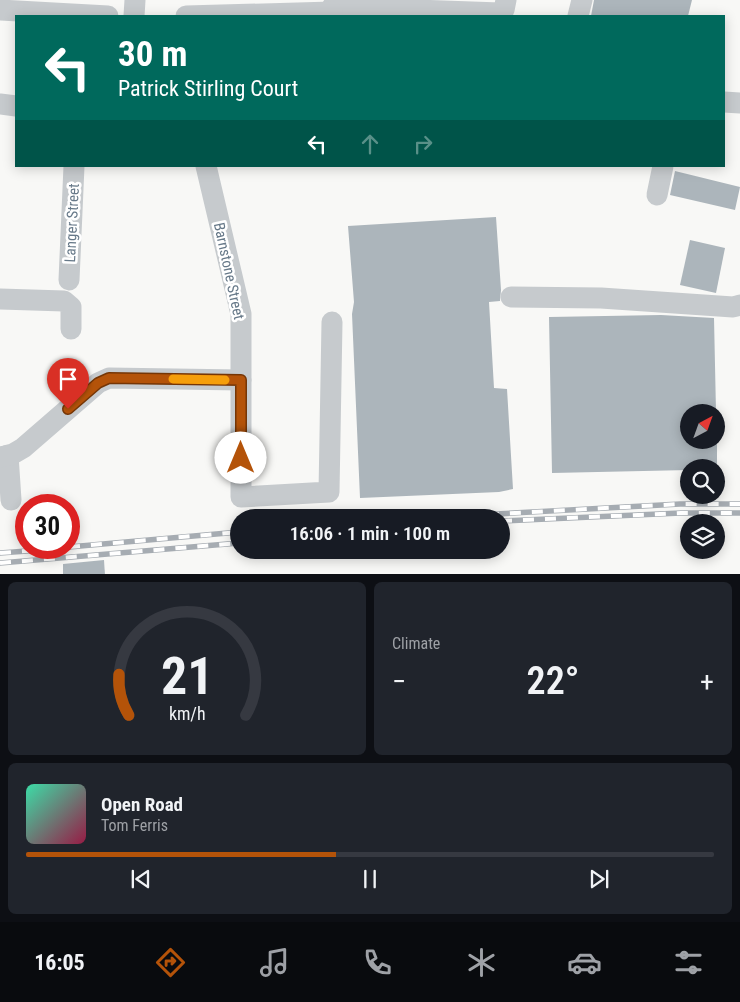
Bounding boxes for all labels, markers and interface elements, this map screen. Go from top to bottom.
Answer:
text: 30 m [118,34,187,75]
icon: left [35,35,100,100]
text: Patrick Stirling Court [118,76,298,101]
icon: left [303,130,331,158]
icon: ahead [356,130,384,158]
icon: right [409,130,437,158]
street label: Langer Street [61,183,83,263]
street label: Barnstone Street [210,221,248,321]
pin [47,358,89,409]
icon: arrive [54,365,82,393]
north arrow [680,404,725,449]
map controls [680,404,725,559]
position arrow [214,431,266,483]
button: search [680,459,725,504]
speed limit sign: 30 [15,494,80,559]
button: layers [680,514,725,559]
text: 16:06 · 1 min · 100 m [290,522,450,545]
text: Climate [392,634,440,653]
text: 21 [161,646,213,707]
text: 22° [527,659,579,703]
text: − [392,665,406,698]
text: + [700,665,714,698]
text: km/h [169,703,205,724]
text: Open Road [101,793,183,816]
text: Tom Ferris [101,816,168,835]
icon: previous [127,865,155,893]
icon: pause [356,865,384,893]
icon: next [585,865,613,893]
icon: directions [153,945,188,980]
icon: music [257,945,292,980]
icon: phone [360,945,395,980]
icon: climate [464,945,499,980]
icon: car [567,945,602,980]
icon: filters [671,945,706,980]
text: 16:05 [34,950,85,975]

